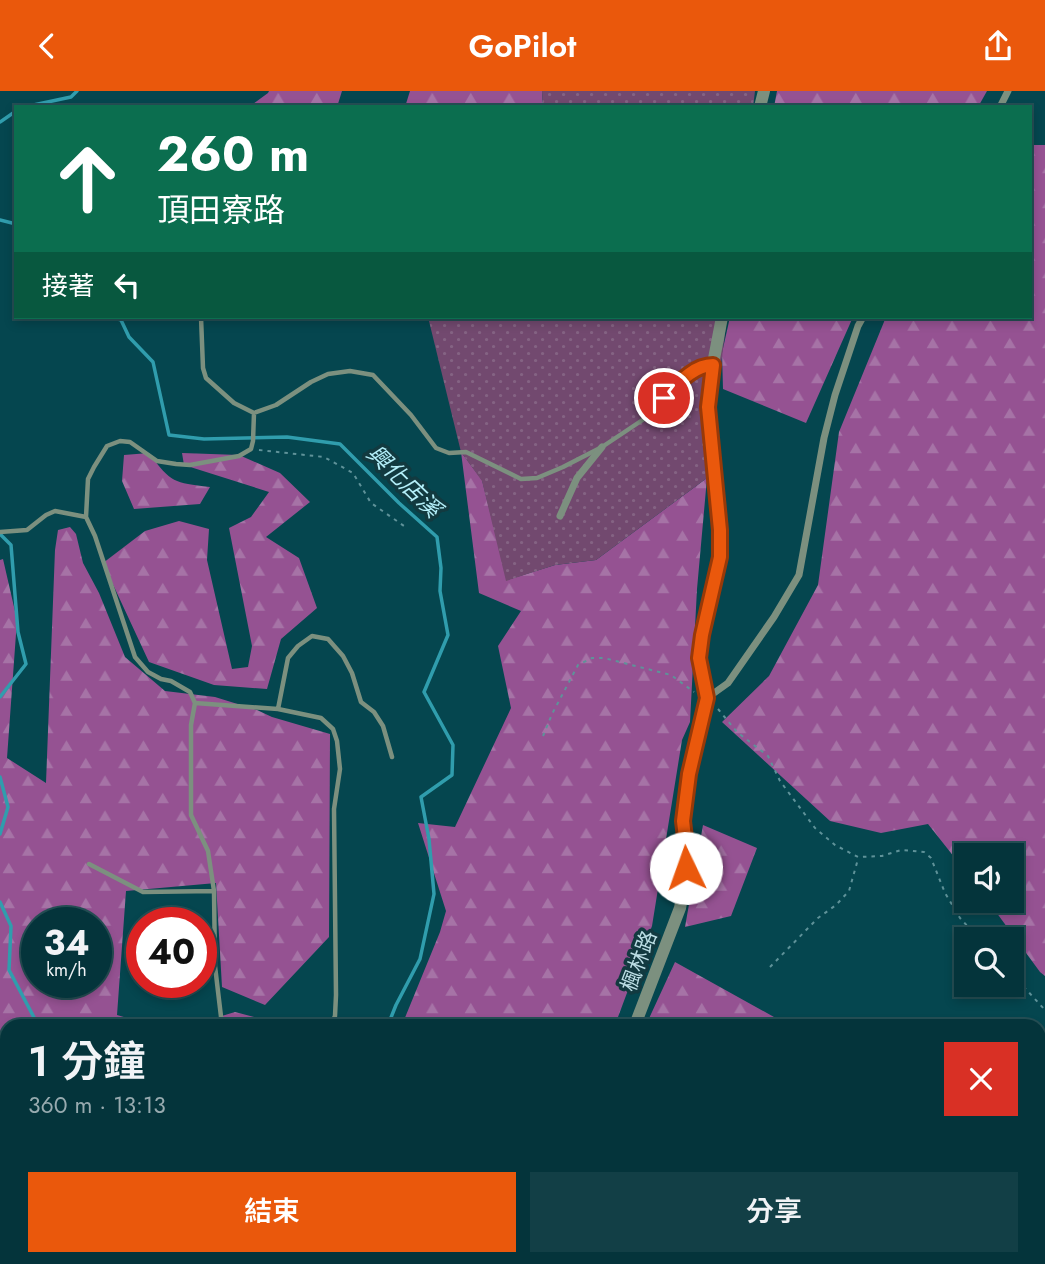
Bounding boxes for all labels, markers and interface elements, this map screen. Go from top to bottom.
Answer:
text: GoPilot [468,23,577,69]
icon: back [28,27,66,65]
icon: share [979,27,1017,65]
text: 260 m [157,119,309,189]
icon: ahead [42,133,133,224]
text: 頂田寮路 [157,187,285,233]
icon: left [108,266,146,304]
text: 接著 [42,267,94,305]
pin [634,368,694,428]
icon: arrive [645,379,683,417]
water label: 興化店溪 [359,437,451,527]
position arrow [649,831,723,905]
map controls [954,843,1024,997]
button: sound [954,843,1024,913]
speed limit sign: 40 [126,907,217,998]
text: 34 [43,918,90,968]
street label: 楓林路 [614,926,664,996]
button: search [954,927,1024,997]
text: km/h [46,957,87,983]
text: 1 分鐘 [28,1031,145,1092]
button: close [944,1042,1018,1116]
text: 360 m · 13:13 [28,1088,166,1122]
button: 結束 [28,1172,516,1252]
button: 分享 [530,1172,1018,1252]

